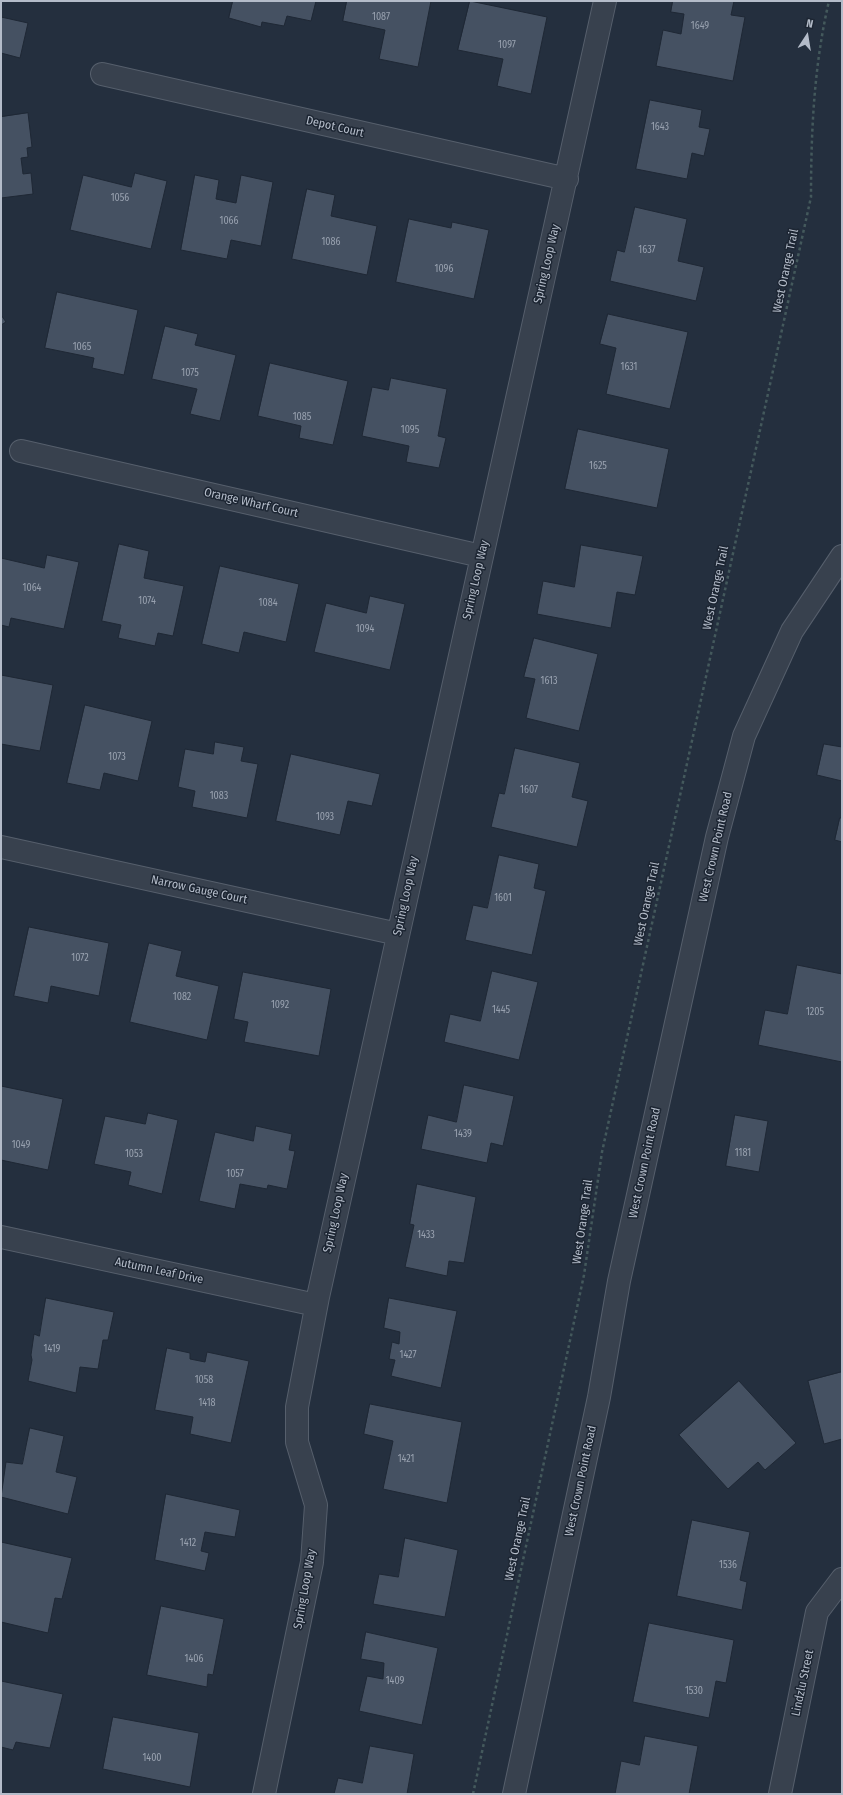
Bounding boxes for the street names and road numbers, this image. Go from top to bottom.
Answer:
street label: Depot Court [305,113,365,141]
street label: Spring Loop Way [531,223,563,305]
street label: West Orange Trail [770,228,802,314]
street label: Orange Wharf Court [203,485,299,521]
street label: Spring Loop Way [460,539,492,621]
street label: West Orange Trail [700,545,732,631]
street label: West Crown Point Road [696,790,736,904]
street label: Spring Loop Way [391,855,421,937]
street label: West Orange Trail [631,861,663,947]
street label: Narrow Gauge Court [150,873,248,907]
street label: West Crown Point Road [626,1106,664,1220]
street label: Spring Loop Way [321,1172,351,1254]
street label: West Orange Trail [570,1179,596,1265]
street label: Autumn Leaf Drive [114,1255,204,1287]
street label: West Crown Point Road [562,1424,600,1538]
street label: West Orange Trail [502,1496,534,1582]
street label: Spring Loop Way [291,1548,319,1630]
street label: Lindzlu Street [789,1648,817,1718]

